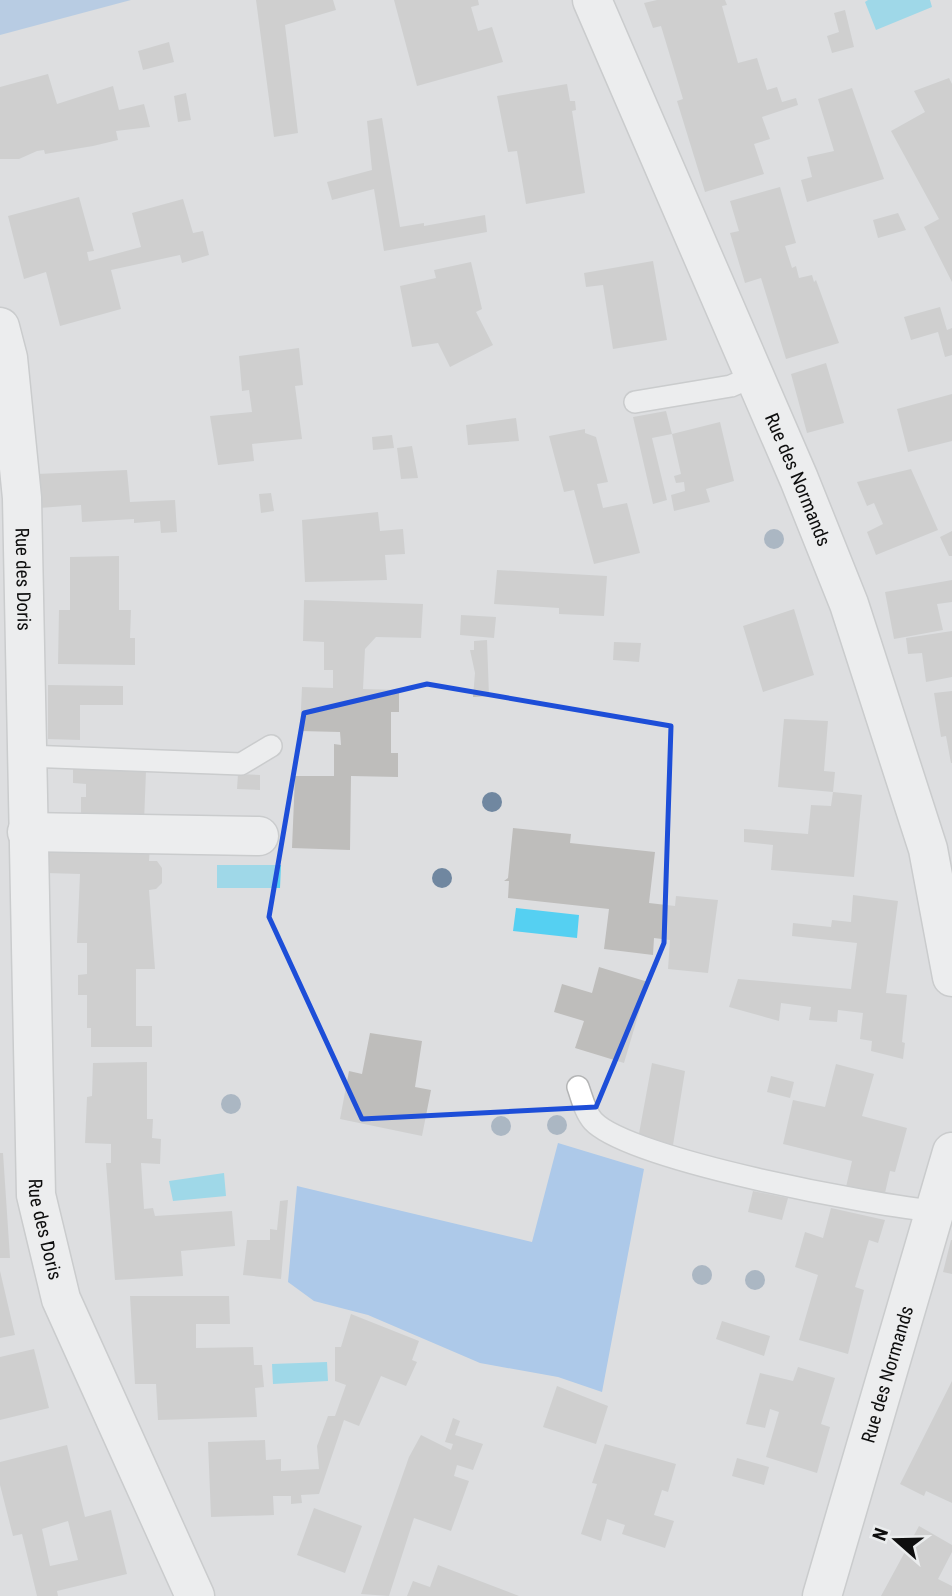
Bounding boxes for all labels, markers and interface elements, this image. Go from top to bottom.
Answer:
street label: Rue des Normands [760,410,836,549]
street label: Rue des Doris [11,527,36,631]
street label: Rue des Doris [24,1178,67,1282]
street label: Rue des Normands [856,1303,918,1446]
north arrow [861,1505,931,1575]
text: N [868,1525,893,1544]

